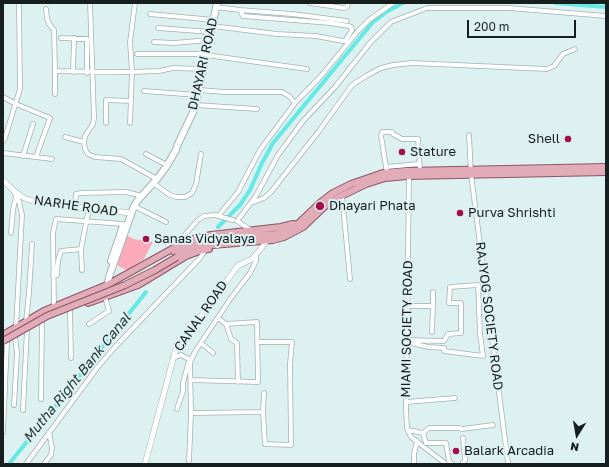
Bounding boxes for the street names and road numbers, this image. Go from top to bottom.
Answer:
street label: DHAYARI ROAD [185,16,221,112]
street label: NARHE ROAD [33,192,119,220]
street label: RAJYOG SOCIETY ROAD [472,241,506,391]
street label: MIAMI SOCIETY ROAD [398,260,416,398]
street label: CANAL ROAD [171,278,231,354]

